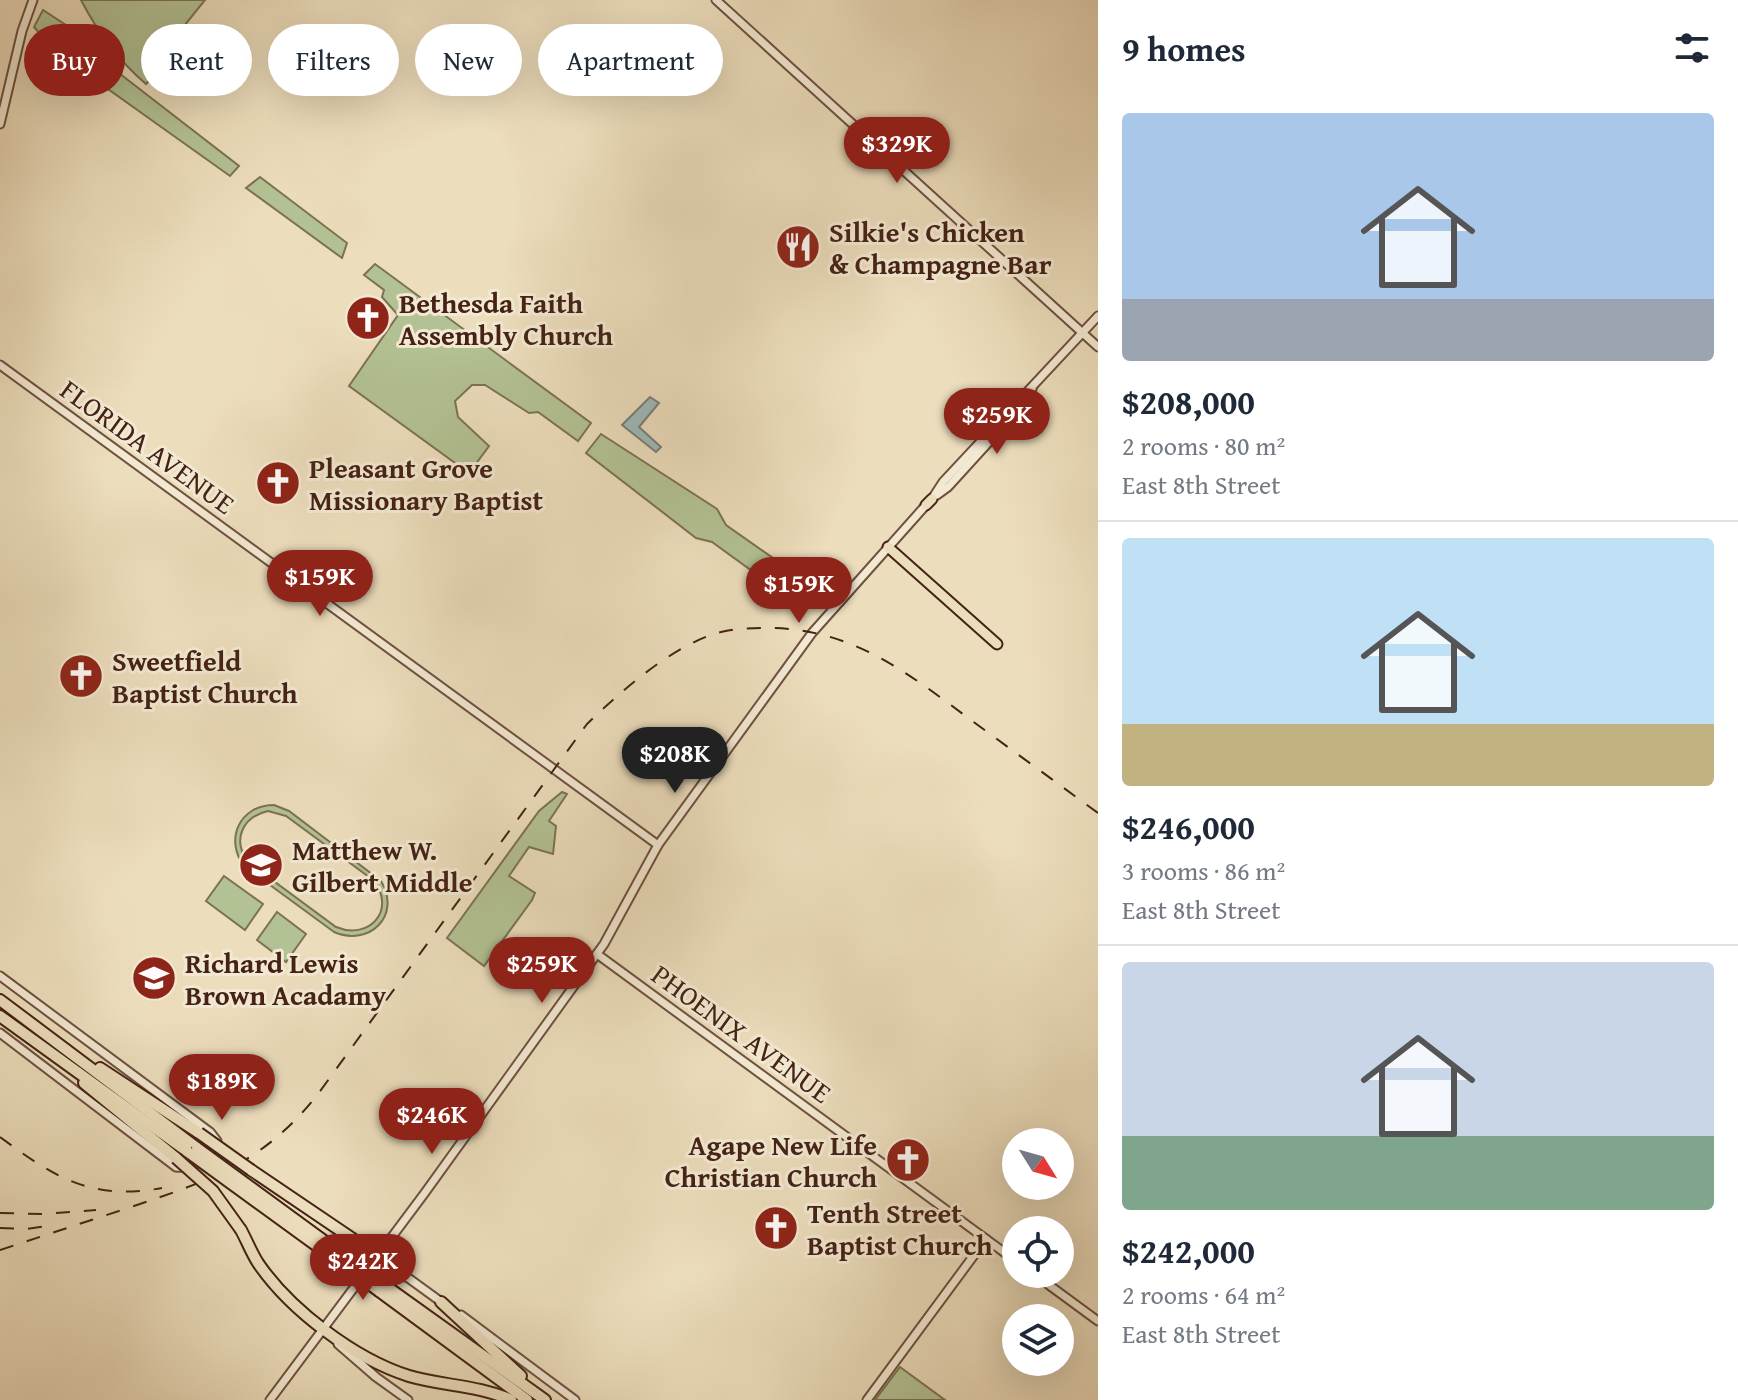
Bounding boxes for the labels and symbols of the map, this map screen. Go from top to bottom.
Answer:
pin: $329K [841,117,953,185]
place label: Silkie's Chicken & Champagne Bar [829,211,1052,284]
restaurant icon: Silkie's Chicken & Champagne Bar [774,223,822,271]
place label: Bethesda Faith Assembly Church [399,282,614,355]
church icon: Bethesda Faith Assembly Church [344,294,392,342]
street label: FLORIDA AVENUE [52,369,244,523]
pin: $259K [941,388,1053,456]
place label: Pleasant Grove Missionary Baptist [309,447,544,520]
church icon: Pleasant Grove Missionary Baptist [254,459,302,507]
pin: $159K [264,550,376,618]
pin: $159K [743,557,855,625]
place label: Sweetfield Baptist Church [112,640,298,713]
church icon: Sweetfield Baptist Church [57,652,105,700]
pin: $208K [619,727,731,795]
place label: Matthew W. Gilbert Middle [292,829,472,902]
school or university icon: Matthew W. Gilbert Middle [237,841,285,889]
pin: $259K [486,937,598,1005]
place label: Richard Lewis Brown Acadamy [185,942,387,1015]
school or university icon: Richard Lewis Brown Acadamy [130,954,178,1002]
street label: PHOENIX AVENUE [644,954,840,1112]
pin: $189K [166,1054,278,1122]
pin: $246K [376,1088,488,1156]
place label: Agape New Life Christian Church [665,1124,877,1197]
north arrow [1002,1128,1074,1200]
church icon: Agape New Life Christian Church [884,1136,932,1184]
place label: Tenth Street Baptist Church [807,1192,993,1265]
church icon: Tenth Street Baptist Church [752,1204,800,1252]
pin: $242K [307,1234,419,1302]

